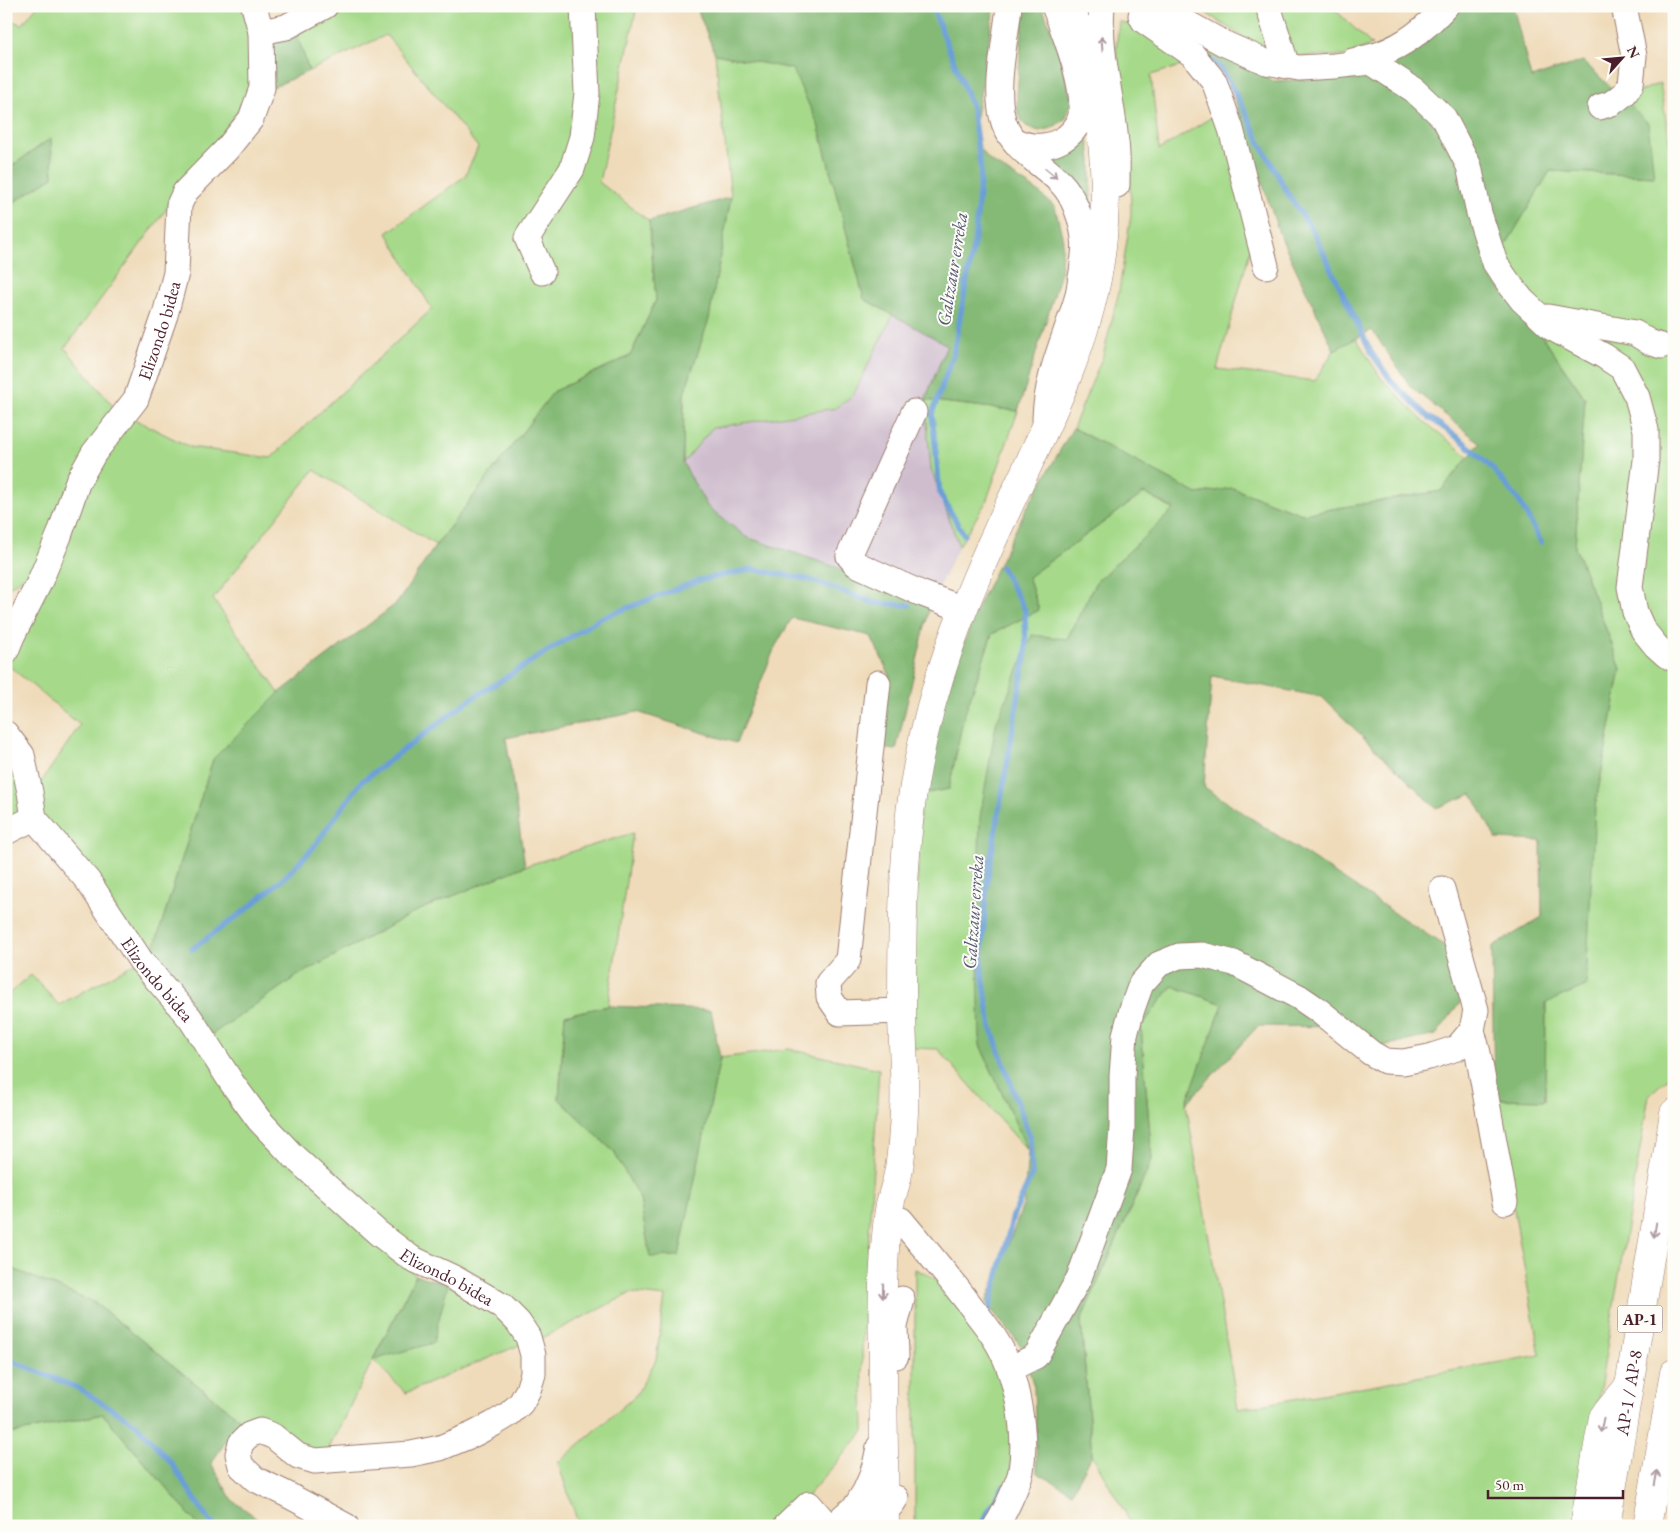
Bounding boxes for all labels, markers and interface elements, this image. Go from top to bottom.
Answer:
north arrow [1598,32,1648,82]
one-way arrow [1097,37,1107,53]
text: N [1623,43,1644,62]
one-way arrow [1044,168,1057,179]
water label: Galtzaur erreka [931,210,973,328]
street label: Elizondo bidea [132,277,185,383]
water label: Galtzaur erreka [957,854,989,970]
street label: Elizondo bidea [117,932,200,1027]
one-way arrow [1649,1221,1659,1237]
street label: Elizondo bidea [395,1242,499,1311]
one-way arrow [878,1283,888,1299]
road number: AP-1 [1618,1306,1662,1332]
street label: AP-1 / AP-8 [1609,1348,1646,1438]
one-way arrow [1597,1416,1606,1432]
scale bar [1488,1467,1622,1499]
one-way arrow [1651,1470,1661,1486]
text: 50 m [1495,1475,1524,1494]

